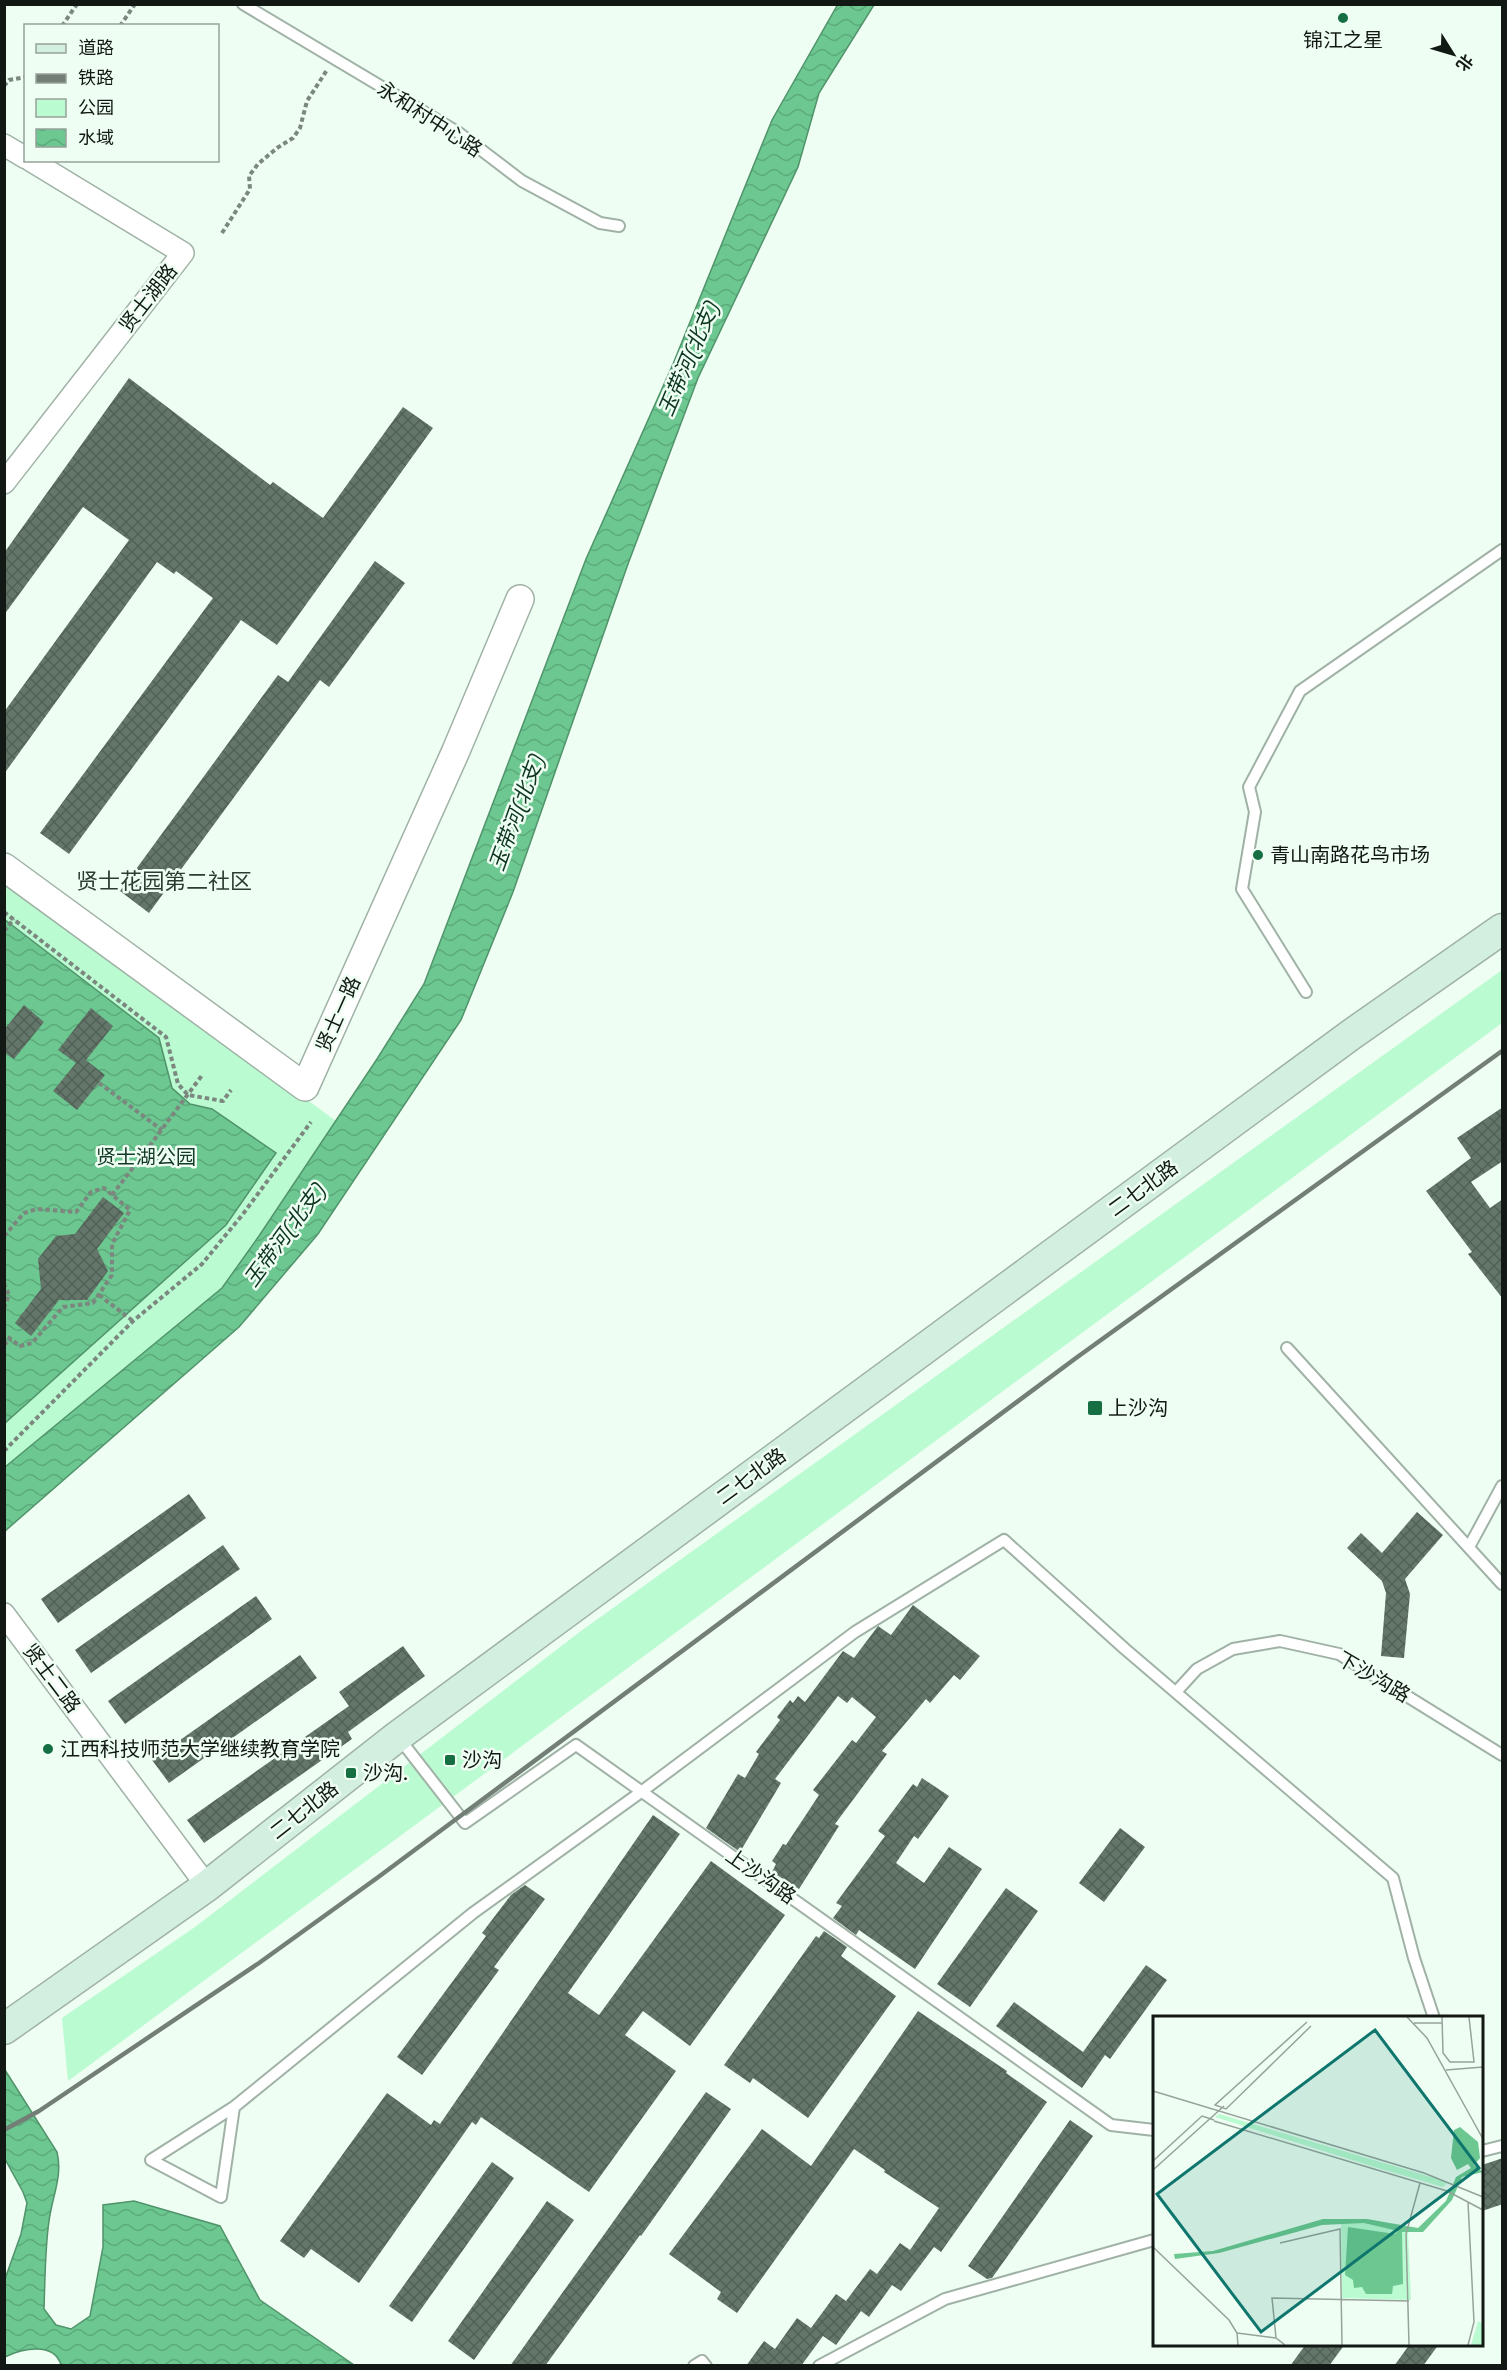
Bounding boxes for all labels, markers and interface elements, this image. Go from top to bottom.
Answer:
marker: 锦江之星 [1336,11,1350,25]
legend [24,24,219,162]
north arrow [1423,24,1483,84]
place label: 锦江之星 [1303,27,1383,53]
text: 道路 [78,36,114,59]
text: 北 [1451,50,1478,75]
text: 铁路 [78,66,114,89]
street label: 永和村中心路 [373,75,487,163]
text: 公园 [78,96,114,119]
text: 水域 [78,126,114,149]
street label: 贤士湖路 [113,258,183,338]
water label: 玉带河(北支) [652,296,725,420]
water label: 玉带河(北支) [483,750,550,874]
place label: 青山南路花鸟市场 [1270,842,1430,868]
marker: 青山南路花鸟市场 [1251,848,1265,862]
district label: 贤士花园第二社区 [76,867,252,895]
street label: 贤士一路 [310,972,366,1056]
park label: 贤士湖公园 [96,1144,196,1170]
street label: 二七北路 [1103,1154,1183,1222]
water label: 玉带河(北支) [238,1176,332,1292]
place label: 上沙沟 [1108,1395,1168,1421]
marker: 上沙沟 [1086,1399,1104,1417]
street label: 二七北路 [711,1442,791,1510]
street label: 贤士二路 [18,1638,86,1718]
street label: 下沙沟路 [1333,1646,1415,1708]
place label: 江西科技师范大学继续教育学院 [60,1736,340,1762]
marker: 江西科技师范大学继续教育学院 [41,1742,55,1756]
place label: 沙沟 [462,1747,502,1773]
marker: 沙沟 [443,1753,457,1767]
place label: 沙沟. [363,1760,408,1786]
marker: 沙沟. [344,1766,358,1780]
street label: 二七北路 [264,1775,344,1845]
street label: 上沙沟路 [721,1842,801,1910]
inset map [1153,2016,1483,2346]

